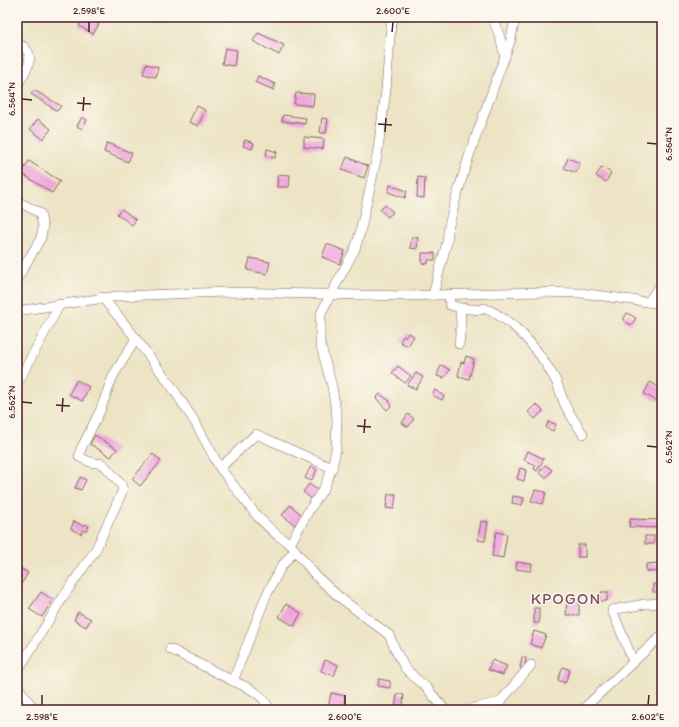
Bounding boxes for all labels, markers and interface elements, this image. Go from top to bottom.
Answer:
text: 2.598°E [73,4,106,17]
text: 2.600°E [376,4,410,17]
text: 6.564°N [5,82,18,116]
text: 6.564°N [662,127,675,161]
text: 6.562°N [5,385,18,419]
text: 6.562°N [662,430,675,464]
district label: KPOGON [531,589,601,608]
text: 2.598°E [26,710,59,723]
text: 2.600°E [328,710,362,723]
text: 2.602°E [632,710,665,723]

